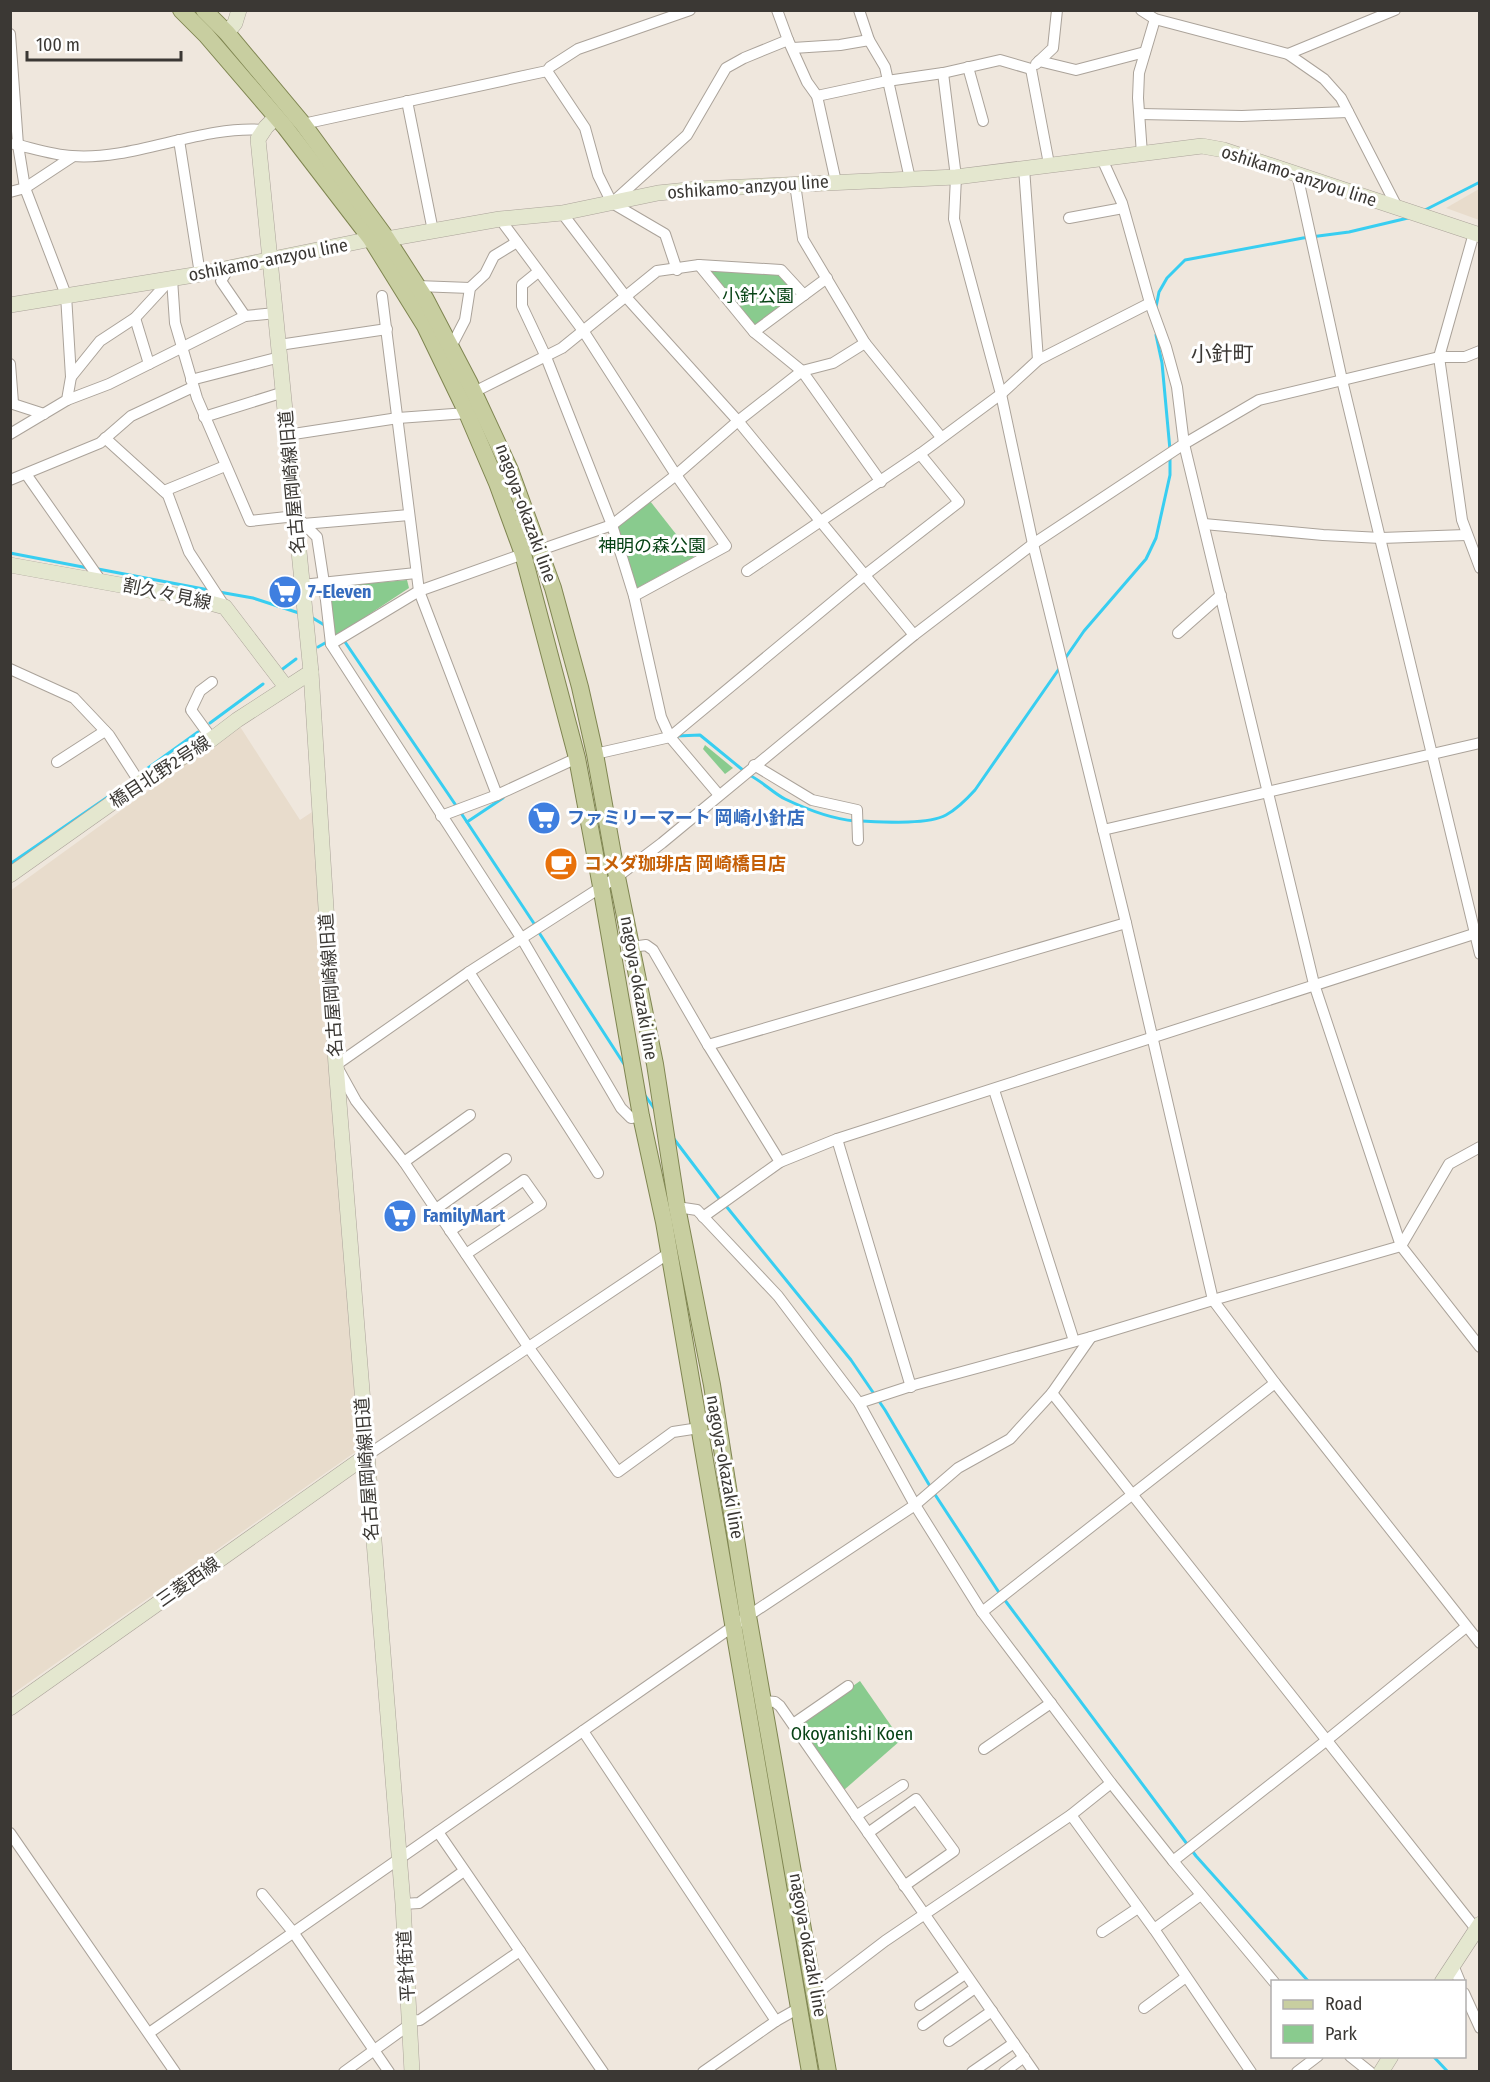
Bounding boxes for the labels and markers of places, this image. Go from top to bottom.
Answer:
supermarket icon: 7-Eleven [267,574,303,610]
place label: 7-Eleven [308,581,371,603]
supermarket icon: ファミリーマート 岡崎小針店 [526,800,562,836]
place label: ファミリーマート 岡崎小針店 [567,807,805,829]
cafe icon: コメダ珈琲店 岡崎橋目店 [543,846,579,882]
place label: コメダ珈琲店 岡崎橋目店 [584,853,786,875]
supermarket icon: FamilyMart [382,1198,418,1234]
place label: FamilyMart [423,1205,506,1227]

